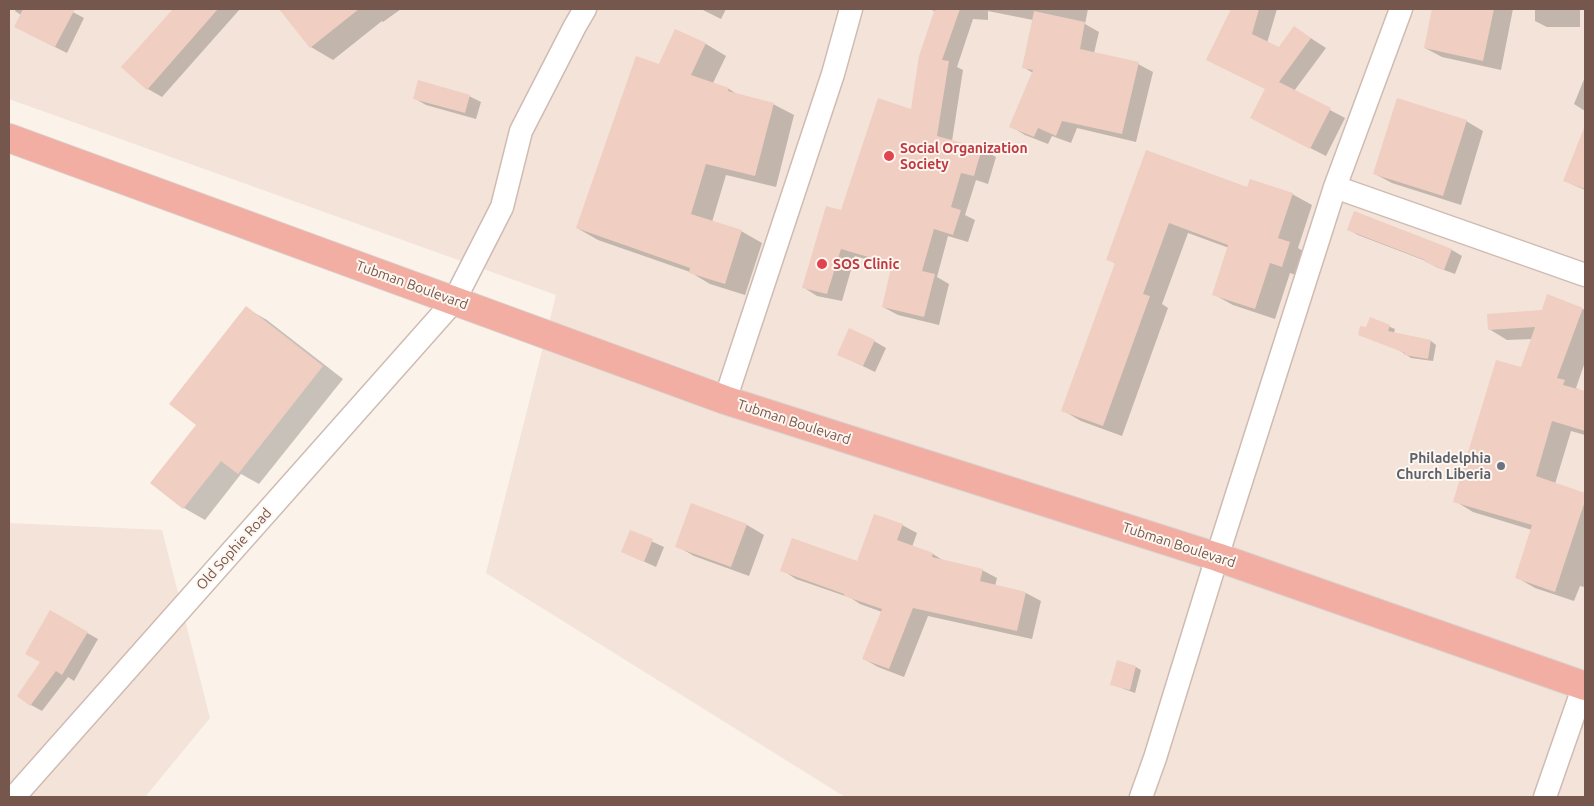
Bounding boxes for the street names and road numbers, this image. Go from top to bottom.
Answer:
street label: Tubman Boulevard [354,257,470,313]
street label: Tubman Boulevard [735,396,853,448]
street label: Old Sophie Road [193,505,275,593]
street label: Tubman Boulevard [1120,519,1238,571]

